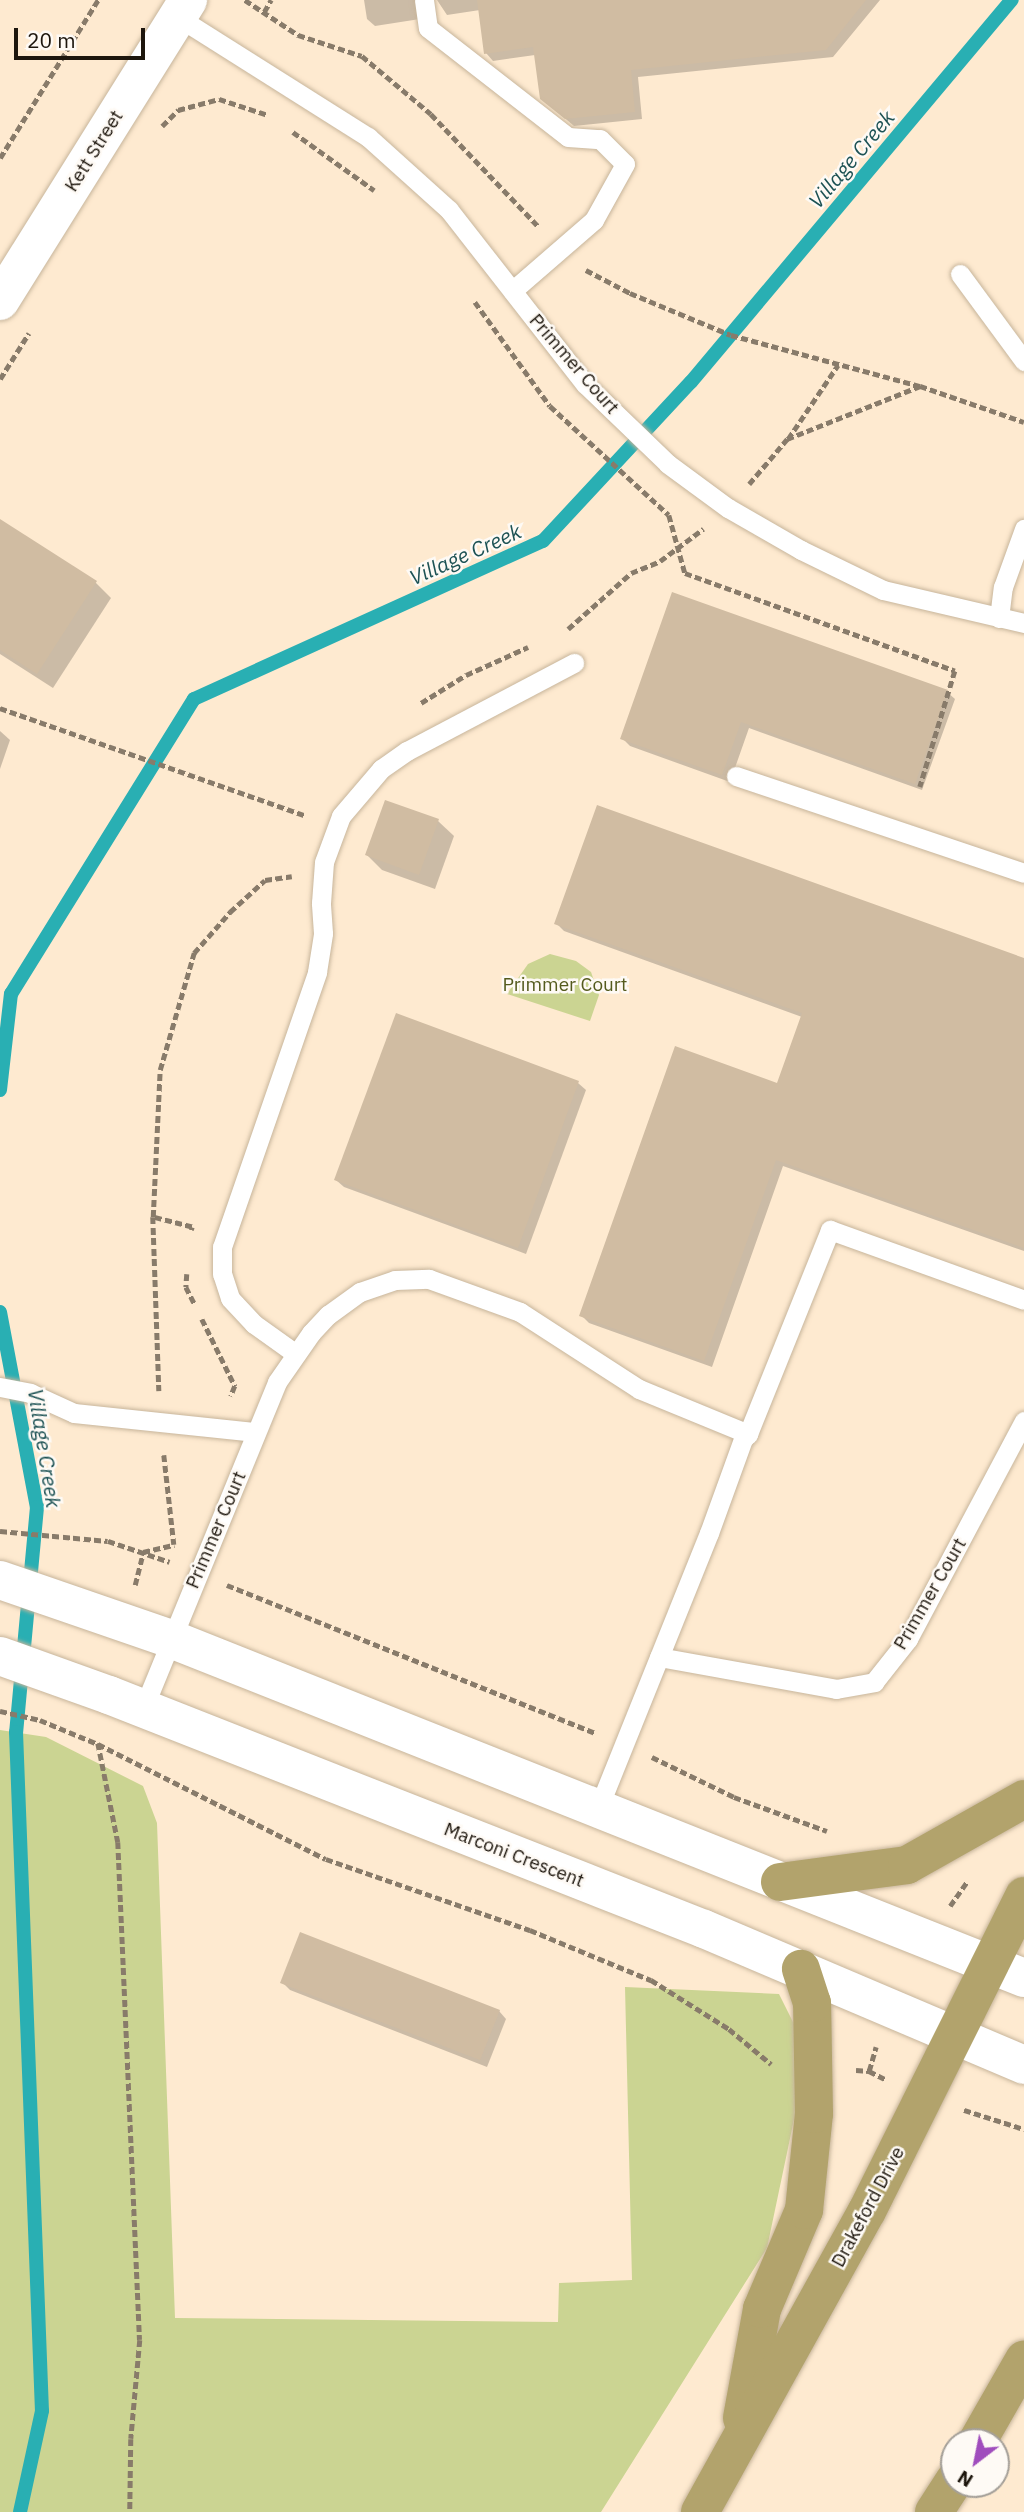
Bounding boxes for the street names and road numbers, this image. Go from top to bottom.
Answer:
street label: Kett Street [60,106,128,196]
street label: Primmer Court [524,309,624,419]
street label: Primmer Court [181,1468,251,1592]
street label: Primmer Court [889,1534,971,1654]
street label: Marconi Crescent [441,1818,587,1892]
street label: Drakeford Drive [827,2143,909,2271]

